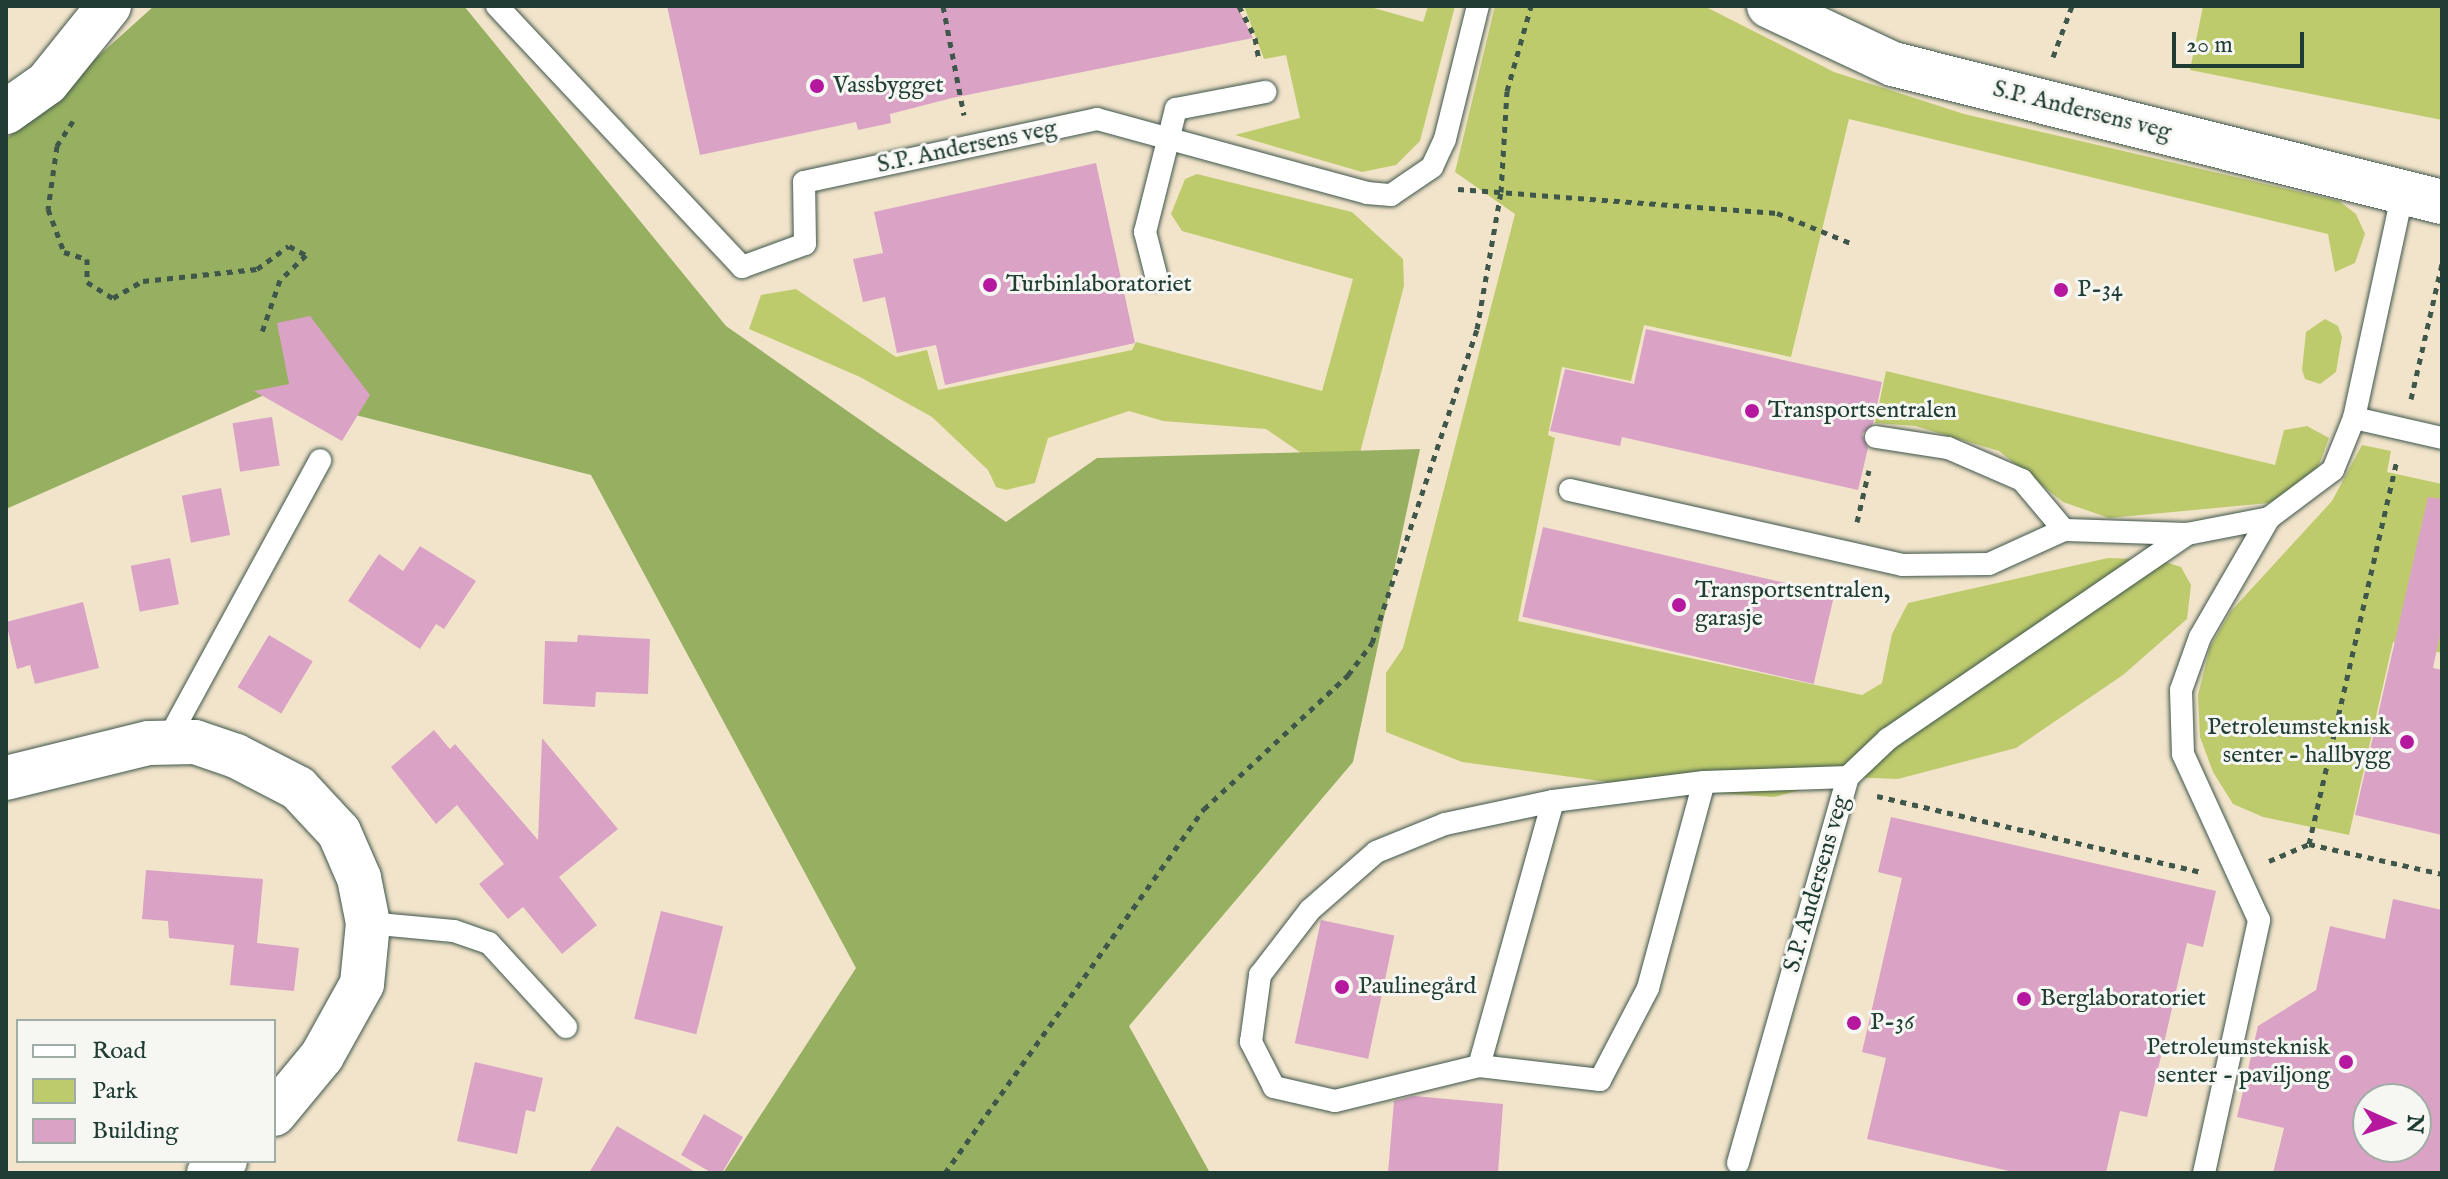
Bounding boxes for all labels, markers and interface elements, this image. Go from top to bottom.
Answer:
scale bar [2176,16,2308,66]
text: 20 m [2186,30,2233,61]
place label: Vassbygget [833,72,944,100]
street label: S.P. Andersens veg [1990,75,2174,147]
marker: Vassbygget [808,77,826,95]
street label: S.P. Andersens veg [875,114,1059,180]
place label: Turbinlaboratoriet [1006,271,1192,299]
marker: Turbinlaboratoriet [981,276,999,294]
place label: P-34 [2077,276,2123,304]
marker: P-34 [2052,281,2070,299]
place label: Transportsentralen [1768,397,1957,425]
marker: Transportsentralen [1743,402,1761,420]
place label: Transportsentralen, garasje [1695,577,1890,633]
marker: Transportsentralen, garasje [1670,596,1688,614]
place label: Petroleumsteknisk senter - hallbygg [2207,714,2391,770]
marker: Petroleumsteknisk senter - hallbygg [2398,733,2416,751]
street label: S.P. Andersens veg [1778,792,1856,976]
place label: Paulinegård [1358,973,1476,1001]
marker: Paulinegård [1333,978,1351,996]
place label: Berglaboratoriet [2040,985,2206,1013]
marker: Berglaboratoriet [2015,990,2033,1008]
place label: P-36 [1870,1009,1914,1037]
marker: P-36 [1845,1014,1863,1032]
legend [16,1019,276,1163]
place label: Petroleumsteknisk senter - paviljong [2146,1034,2330,1090]
text: Road [92,1036,146,1067]
marker: Petroleumsteknisk senter - paviljong [2337,1053,2355,1071]
text: Park [92,1076,138,1107]
north arrow [2352,1083,2432,1163]
text: N [2399,1114,2428,1134]
text: Building [92,1116,178,1147]

